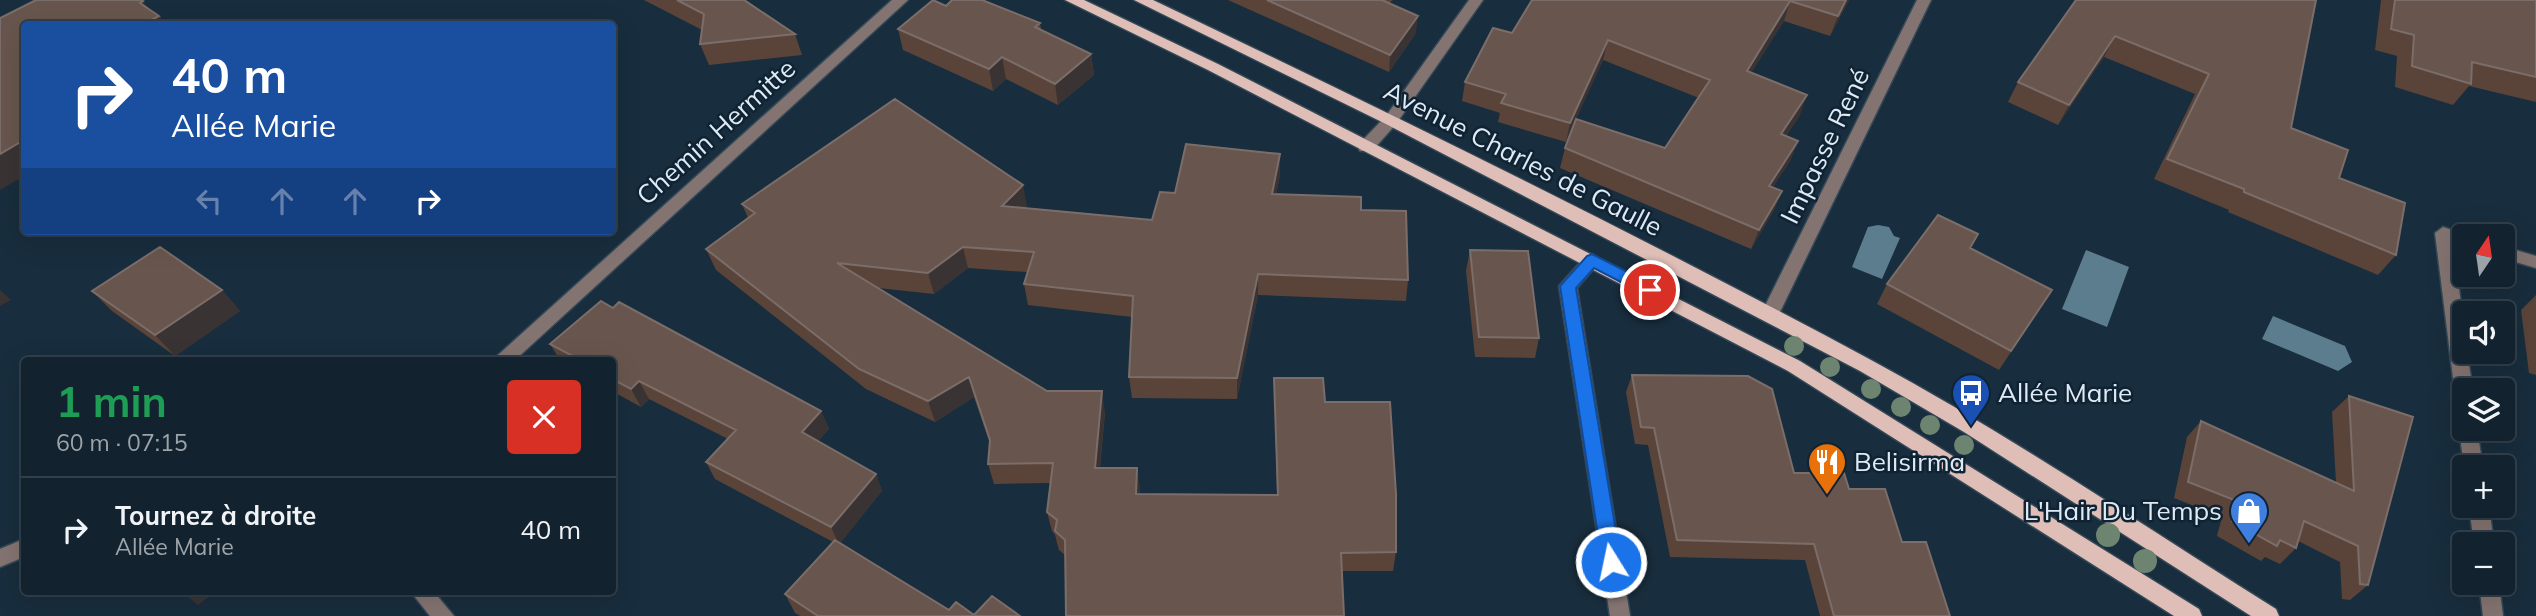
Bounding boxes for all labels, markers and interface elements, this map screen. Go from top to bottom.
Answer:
text: 40 m [171,44,287,105]
icon: right [56,49,147,140]
street label: Chemin Hermitte [629,52,802,212]
street label: Impasse René [1773,63,1876,229]
street label: Avenue Charles de Gaulle [1378,74,1668,243]
text: Allée Marie [171,105,336,145]
icon: left [190,182,228,220]
icon: ahead [263,182,301,220]
icon: ahead [336,182,374,220]
icon: right [409,182,447,220]
north arrow [2452,224,2515,287]
map controls [2452,224,2515,595]
pin [1620,260,1680,320]
icon: arrive [1631,271,1669,309]
button: sound [2452,301,2515,364]
bus stop icon: Allée Marie [1950,372,1992,427]
text: 1 min [56,375,167,428]
place label: Allée Marie [1998,376,2132,409]
button: layers [2452,378,2515,441]
button: close [507,380,581,454]
text: 60 m · 07:15 [56,428,188,457]
restaurant icon: Belisirma [1806,441,1848,496]
place label: Belisirma [1854,445,1965,478]
button: + [2452,455,2515,518]
shop icon: L'Hair Du Temps [2228,490,2270,545]
place label: L'Hair Du Temps [2024,494,2222,527]
text: Tournez à droite [115,499,316,532]
icon: right [56,511,94,549]
text: 40 m [520,513,581,546]
position arrow [1574,525,1648,599]
text: Allée Marie [115,532,234,561]
button: − [2452,532,2515,595]

